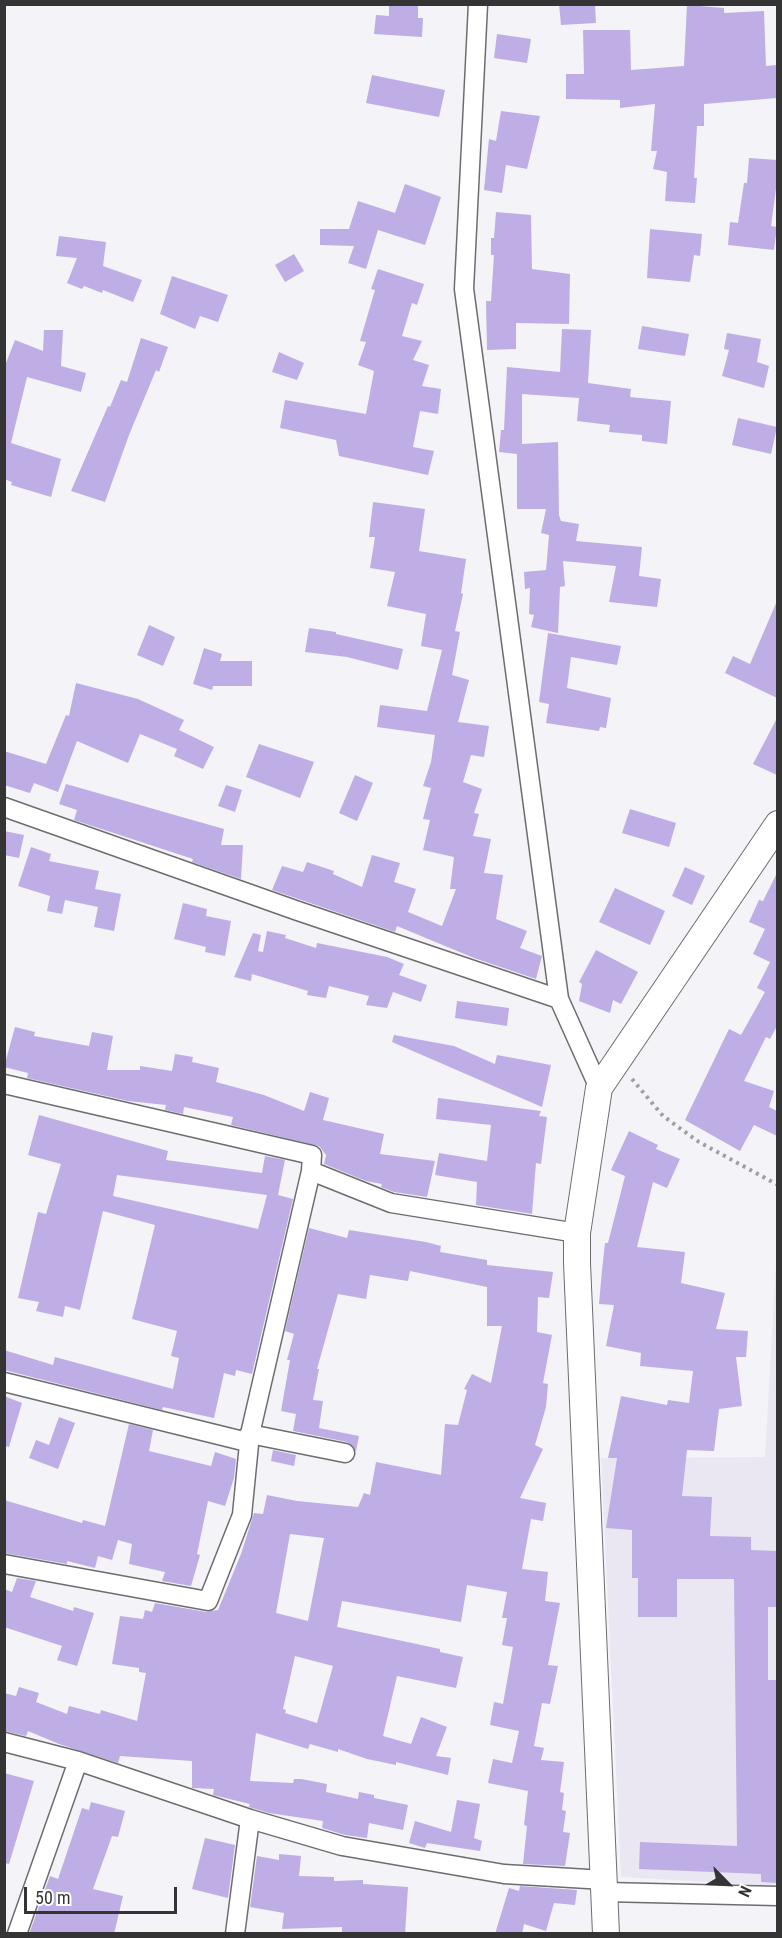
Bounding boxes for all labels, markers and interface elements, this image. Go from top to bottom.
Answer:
north arrow [698,1854,758,1914]
scale bar [27,1875,180,1913]
text: N [734,1883,756,1900]
text: 50 m [35,1887,70,1908]

